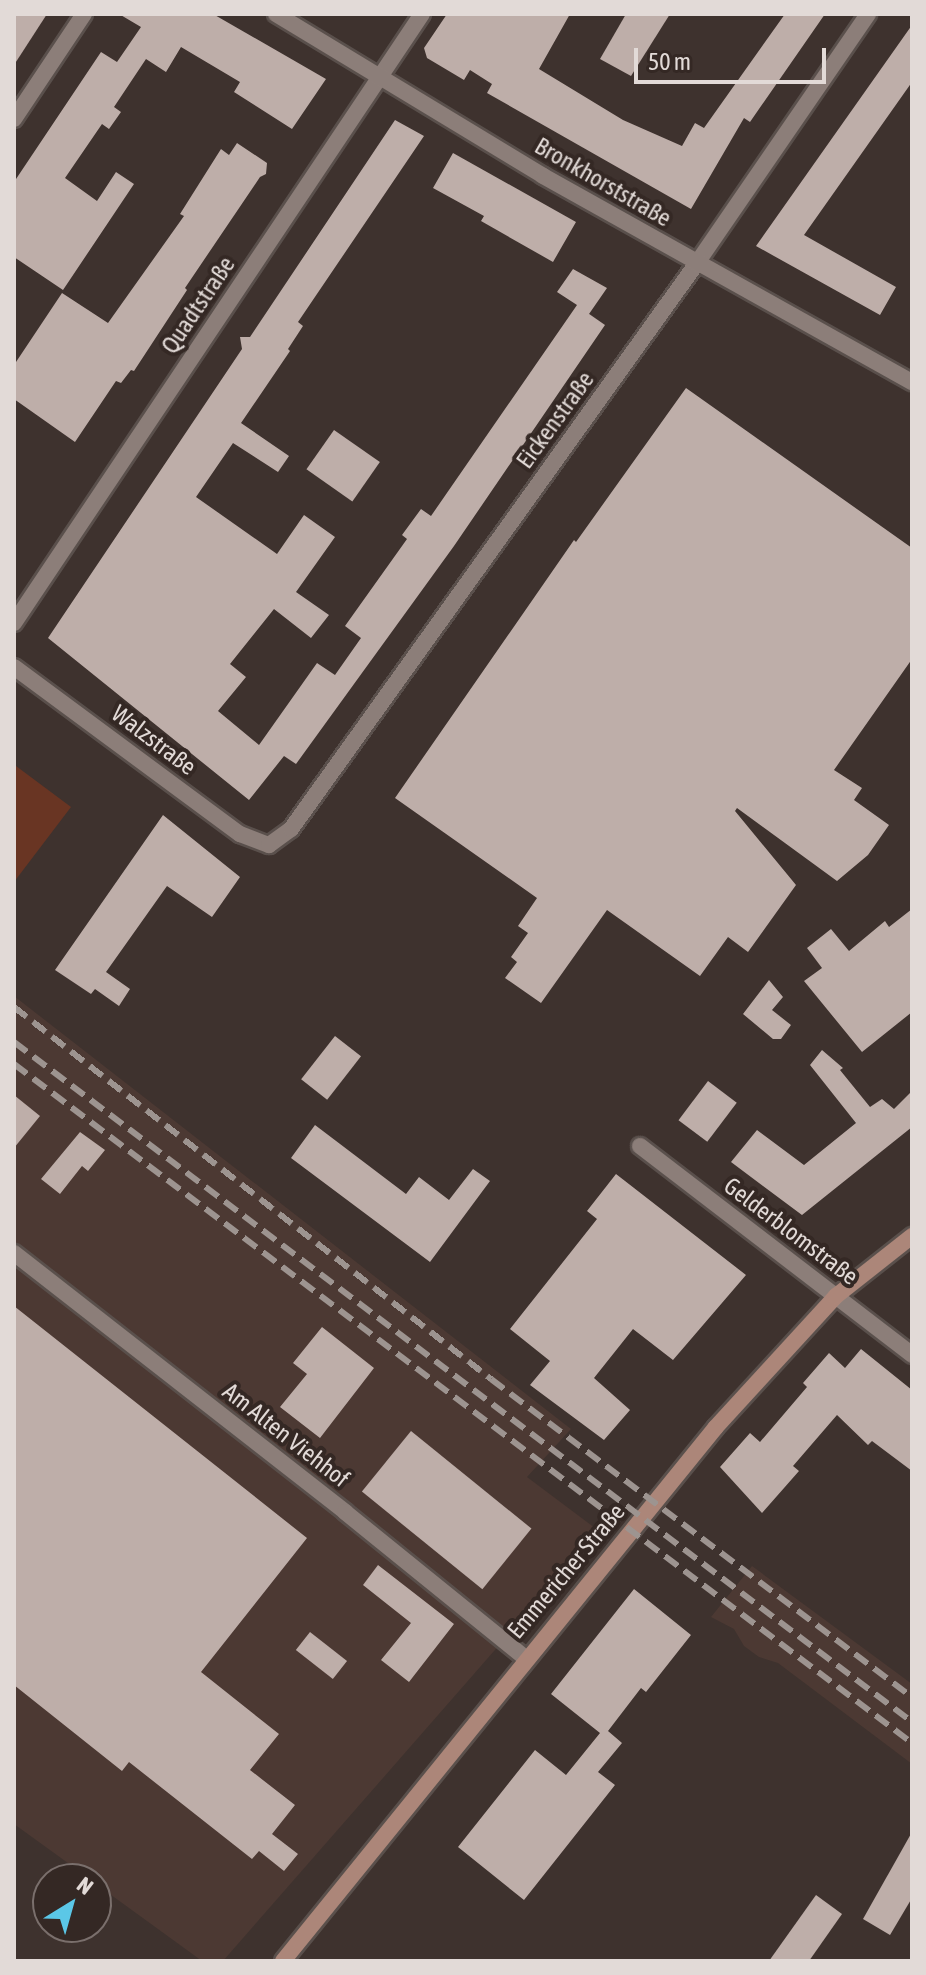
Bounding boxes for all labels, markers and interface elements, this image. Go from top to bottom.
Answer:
scale bar [638,32,830,82]
text: 50 m [648,48,691,75]
street label: Bronkhorststraße [530,131,676,233]
street label: Quadtstraße [155,251,241,359]
street label: Eickenstraße [510,366,600,474]
street label: Walzstraße [106,699,202,781]
street label: Gelderblomstraße [718,1171,864,1291]
street label: Am Alten Viehhof [217,1377,355,1493]
street label: Emmericher Straße [501,1498,631,1644]
north arrow [32,1863,112,1943]
text: N [72,1871,98,1900]

